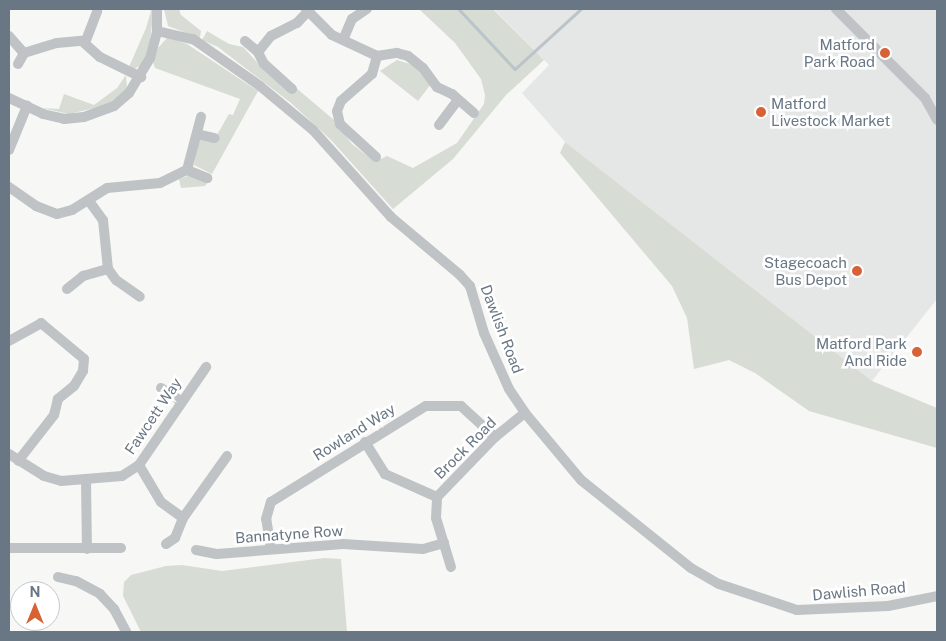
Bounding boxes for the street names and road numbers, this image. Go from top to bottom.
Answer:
street label: Dawlish Road [477,282,527,376]
street label: Fawcett Way [121,374,185,458]
street label: Rowland Way [309,400,399,464]
street label: Brock Road [430,413,500,483]
street label: Bannatyne Row [234,521,344,547]
street label: Dawlish Road [812,578,906,604]

